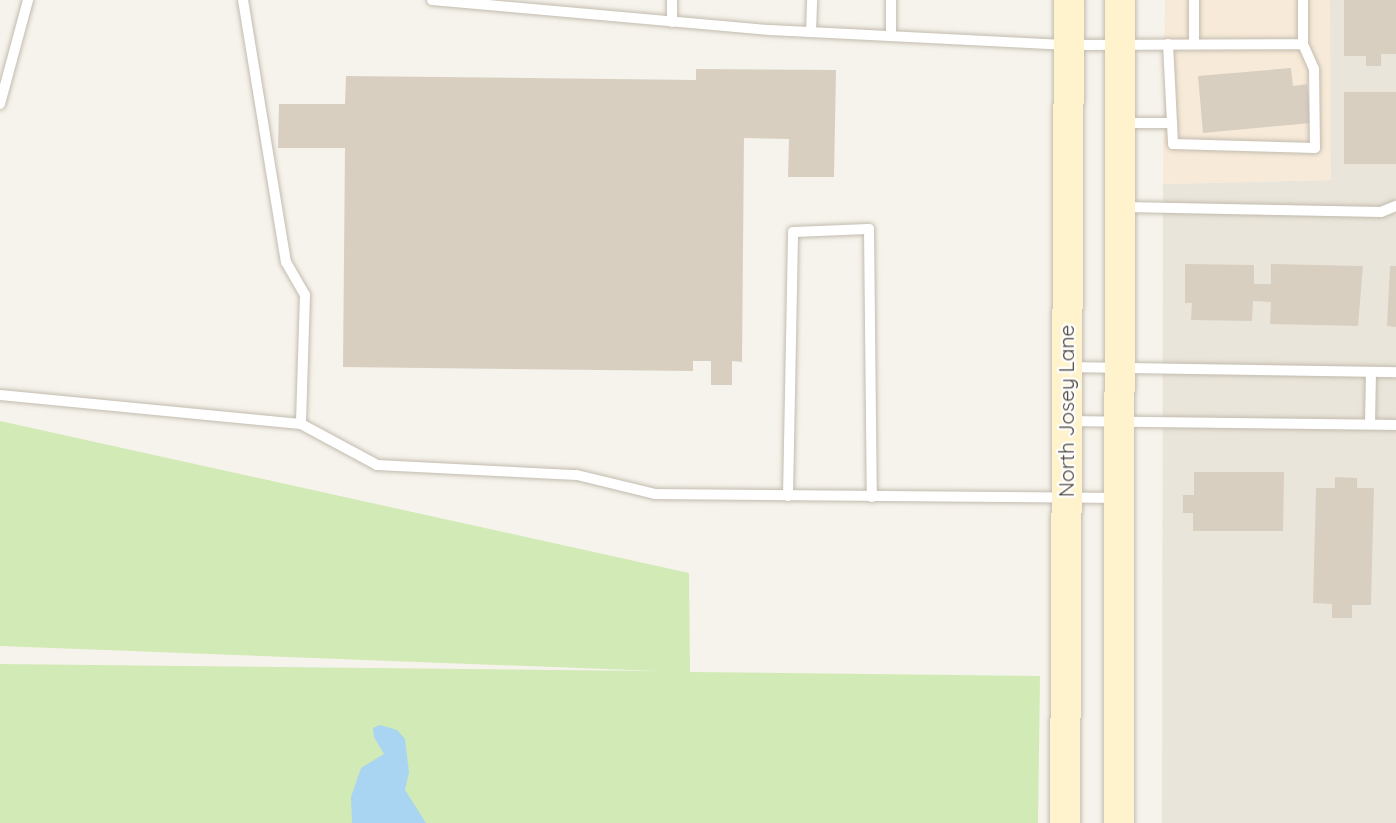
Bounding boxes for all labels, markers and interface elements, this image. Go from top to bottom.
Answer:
street label: North Josey Lane [1053,325,1079,497]

